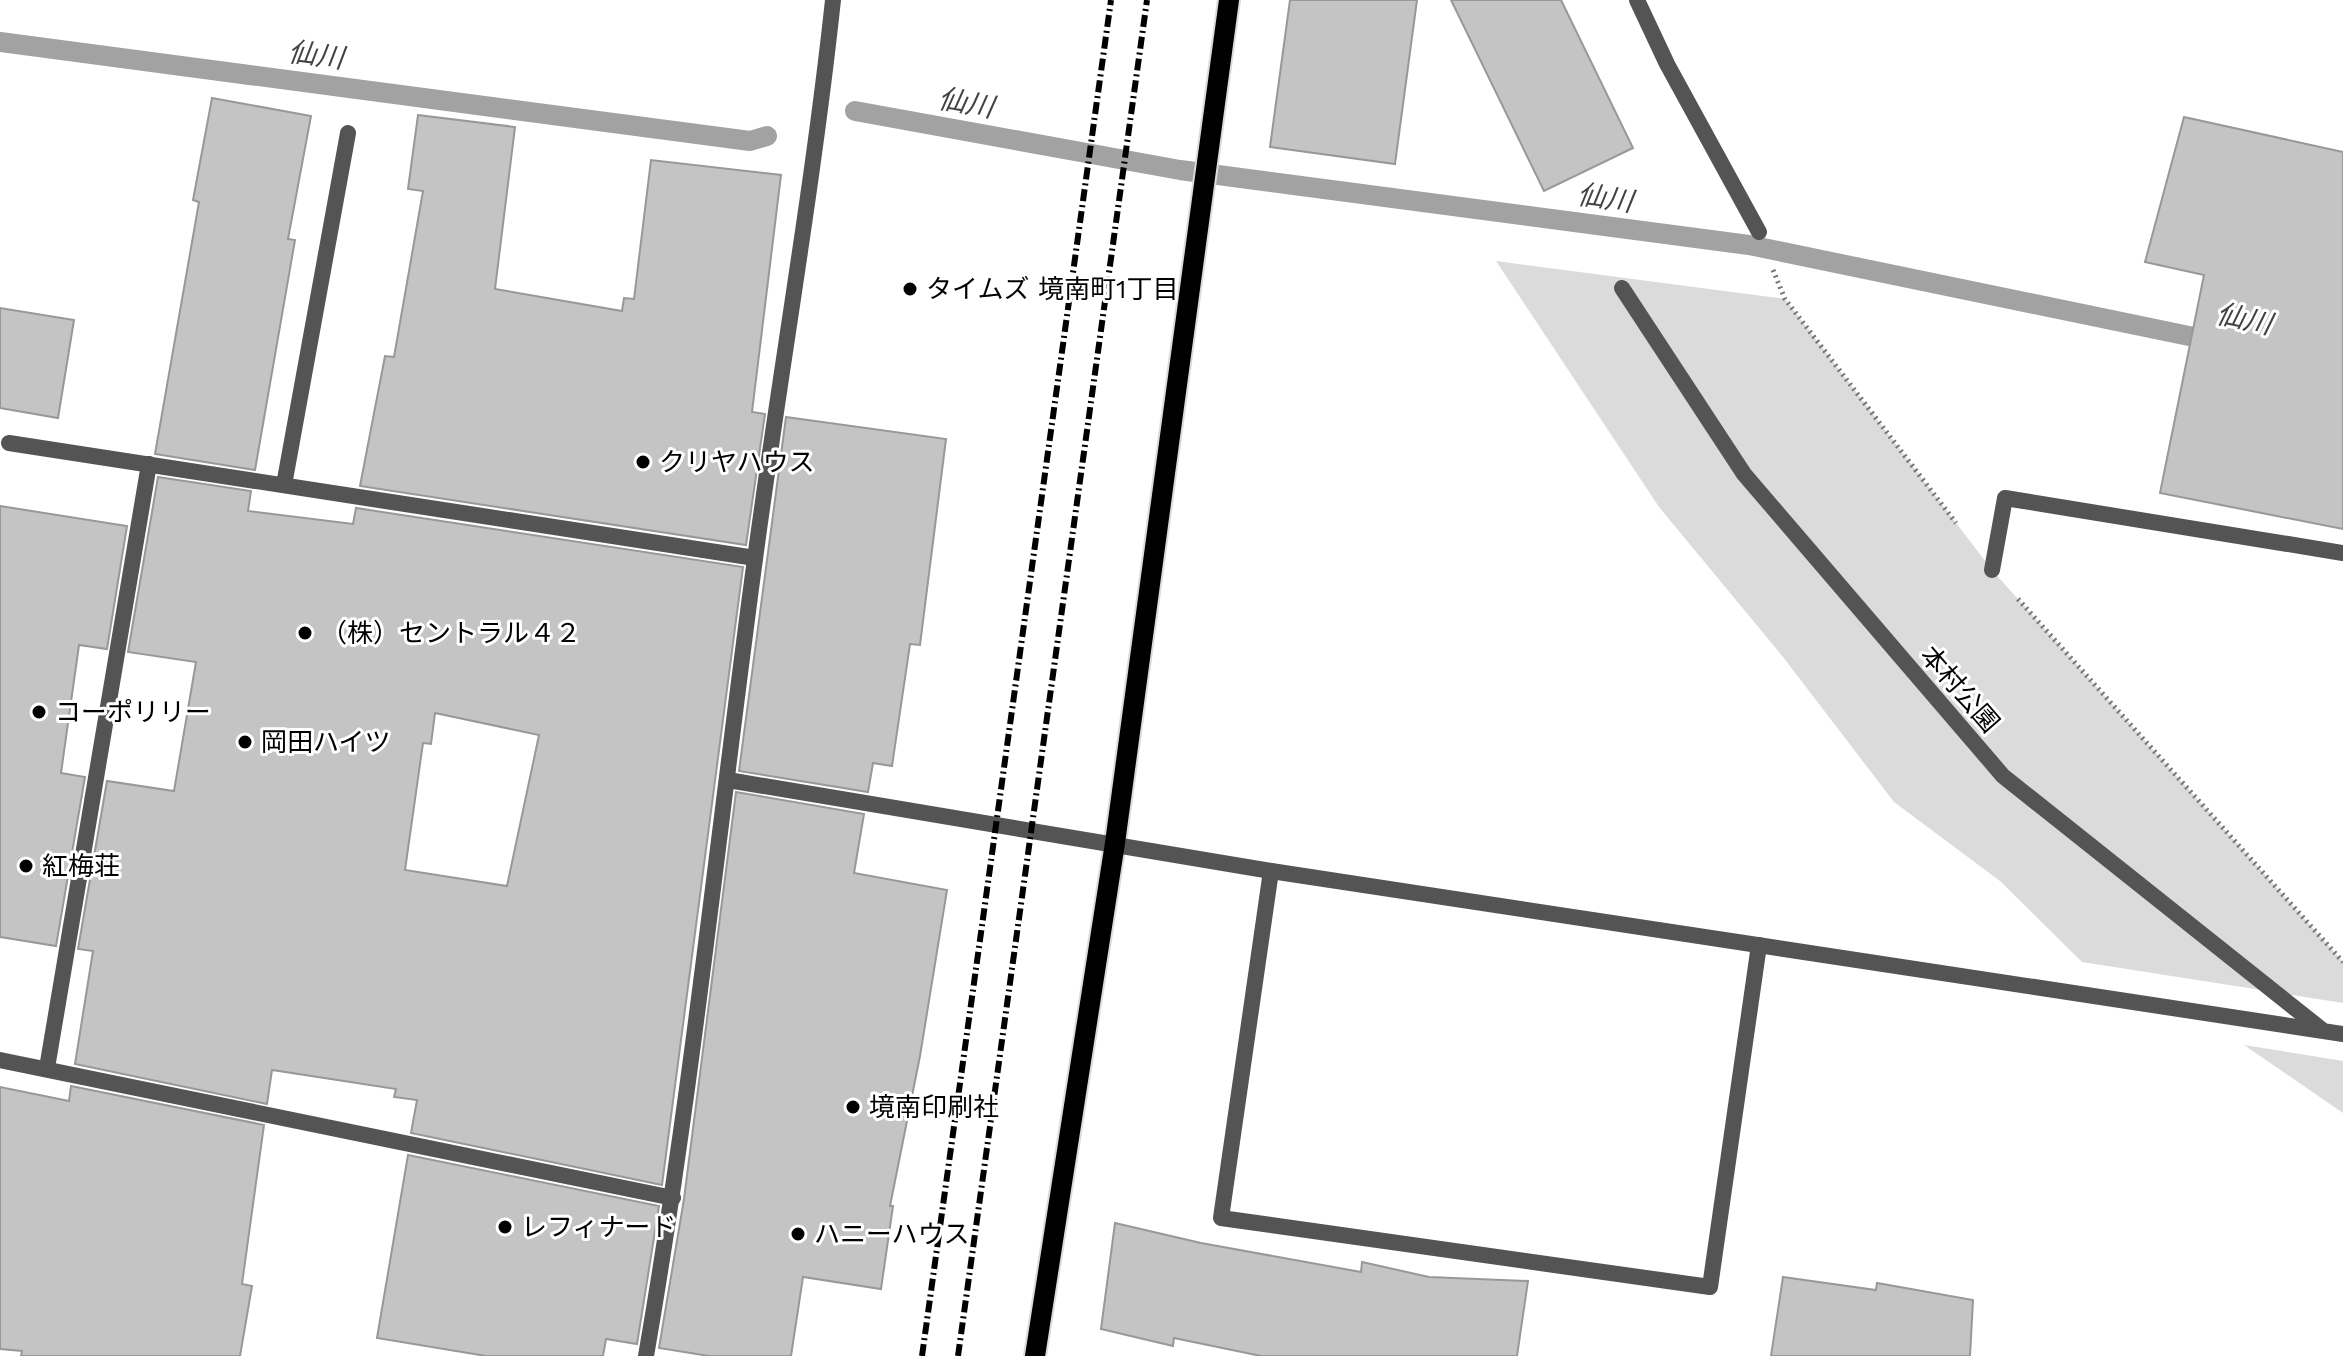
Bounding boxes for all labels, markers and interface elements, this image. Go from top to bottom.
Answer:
water label: 仙川 [286,35,349,75]
water label: 仙川 [936,82,999,125]
water label: 仙川 [1575,178,1638,219]
place label: タイムズ 境南町1丁目 [926,274,1179,304]
marker: タイムズ 境南町1丁目 [901,280,919,298]
water label: 仙川 [2213,297,2278,342]
place label: クリヤハウス [659,447,814,477]
marker: クリヤハウス [634,453,652,471]
place label: （株）セントラル４２ [321,618,581,648]
marker: （株）セントラル４２ [296,624,314,642]
street label: 本村公園 [1915,640,2005,738]
place label: コーポリリー [55,697,211,727]
marker: コーポリリー [30,703,48,721]
place label: 岡田ハイツ [261,727,390,757]
marker: 岡田ハイツ [236,733,254,751]
place label: 紅梅荘 [42,851,120,881]
marker: 紅梅荘 [17,857,35,875]
place label: 境南印刷社 [869,1092,999,1122]
marker: 境南印刷社 [844,1098,862,1116]
place label: レフィナード [521,1212,676,1242]
marker: レフィナード [496,1218,514,1236]
place label: ハニーハウス [814,1219,969,1249]
marker: ハニーハウス [789,1225,807,1243]

